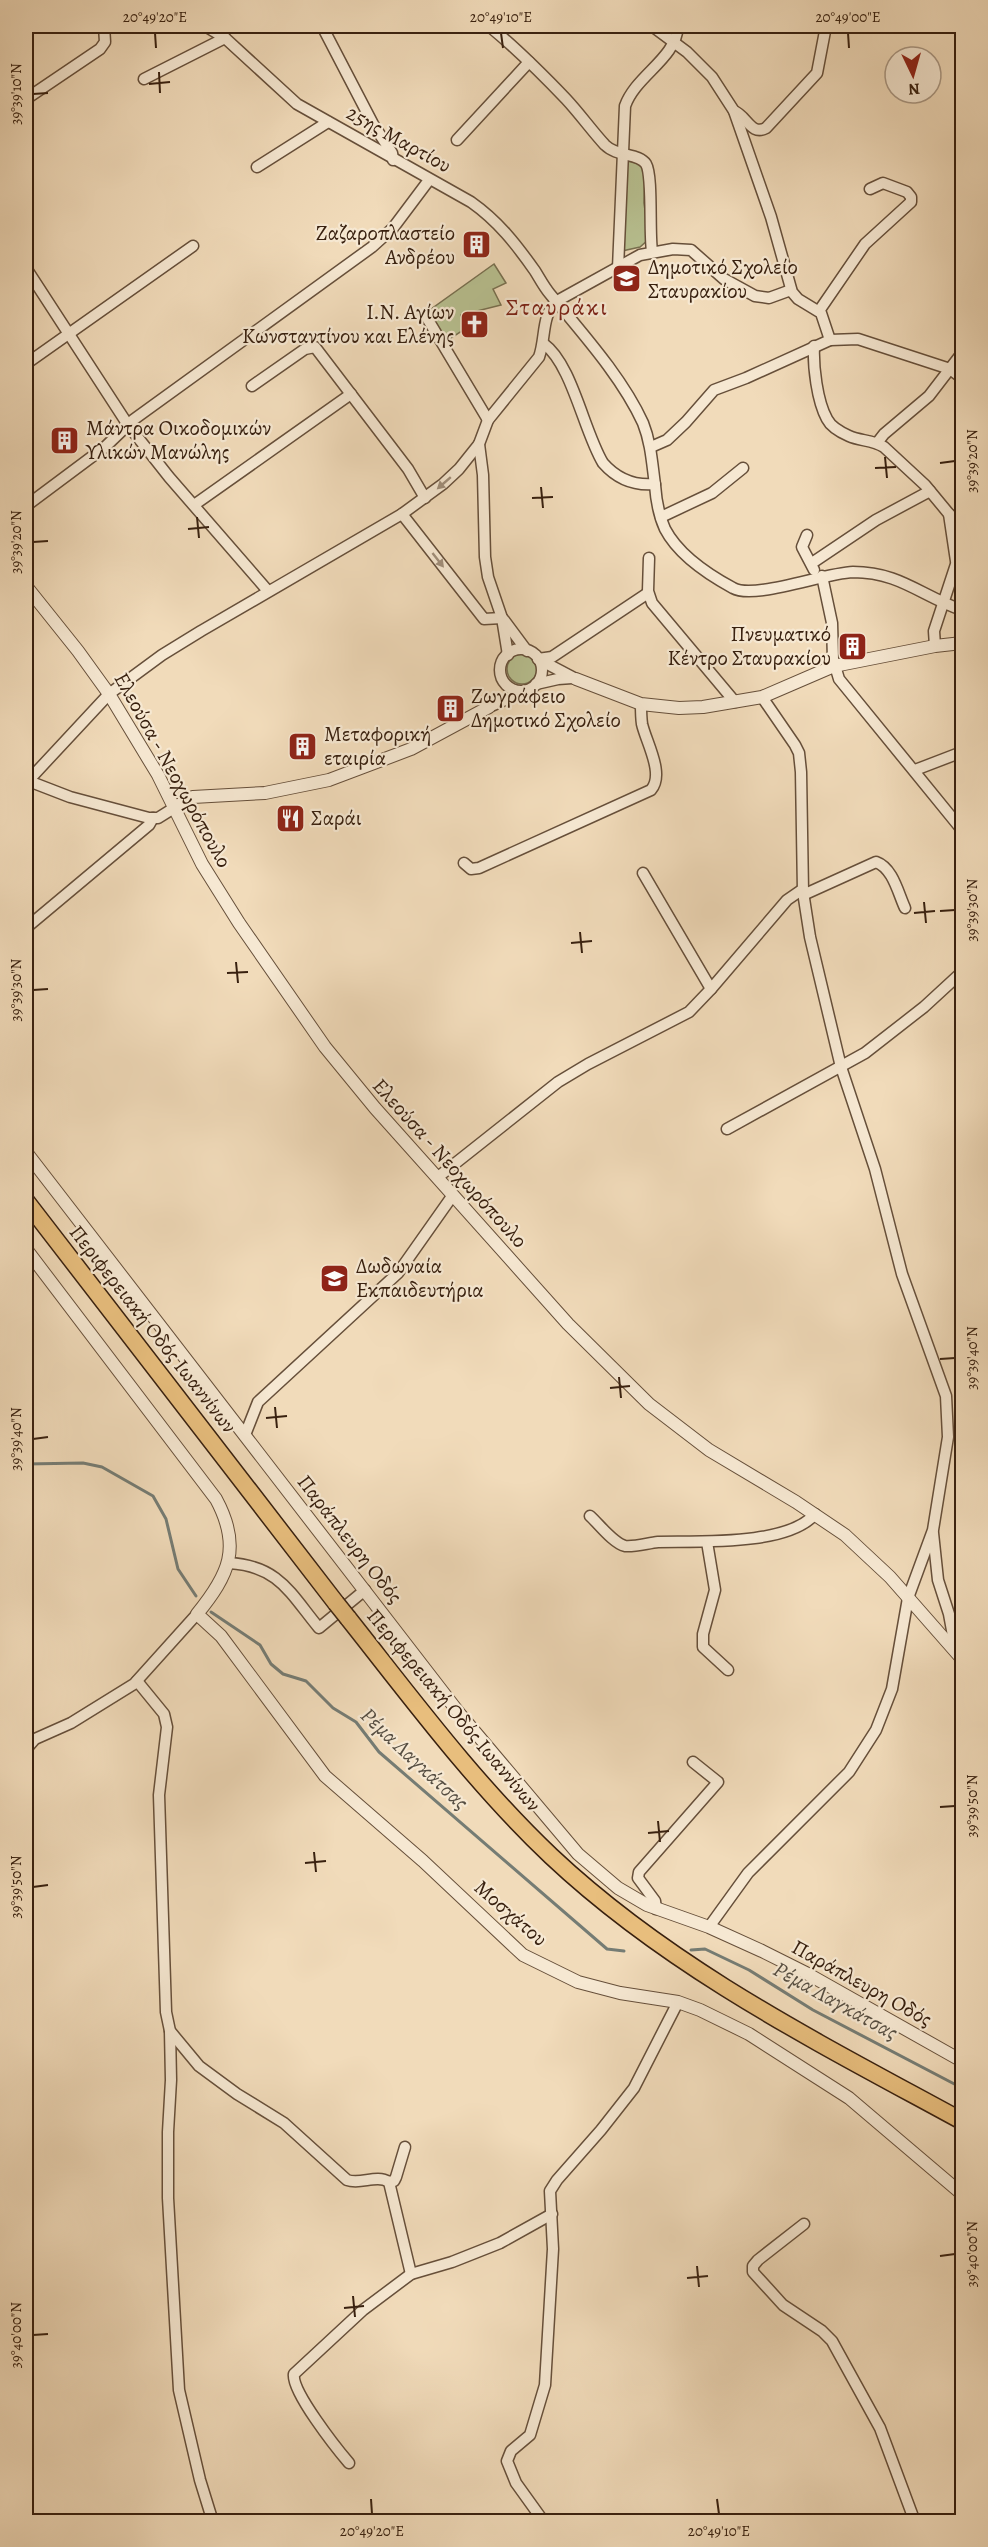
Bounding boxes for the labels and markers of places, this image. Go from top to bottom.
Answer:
place label: Ζαζαροπλαστείο Ανδρέου [316,219,455,271]
building icon: Ζαζαροπλαστείο Ανδρέου [460,229,492,261]
place label: Δημοτικό Σχολείο Σταυρακίου [648,253,798,305]
school or university icon: Δημοτικό Σχολείο Σταυρακίου [611,263,643,295]
place label: Ι.Ν. Αγίων Κωνσταντίνου και Ελένης [242,298,454,350]
church icon: Ι.Ν. Αγίων Κωνσταντίνου και Ελένης [459,308,491,340]
place label: Μάντρα Οικοδομικών Υλικών Μανώλης [85,414,272,466]
building icon: Μάντρα Οικοδομικών Υλικών Μανώλης [49,424,81,456]
place label: Πνευματικό Κέντρο Σταυρακίου [668,620,831,672]
building icon: Πνευματικό Κέντρο Σταυρακίου [836,630,868,662]
place label: Ζωγράφειο Δημοτικό Σχολείο [471,682,621,734]
building icon: Ζωγράφειο Δημοτικό Σχολείο [434,692,466,724]
place label: Μεταφορική εταιρία [324,720,431,772]
building icon: Μεταφορική εταιρία [287,730,319,762]
restaurant icon: Σαράι [274,802,306,834]
place label: Σαράι [311,804,362,832]
place label: Δωδωναία Εκπαιδευτήρια [356,1252,484,1304]
school or university icon: Δωδωναία Εκπαιδευτήρια [319,1262,351,1294]

